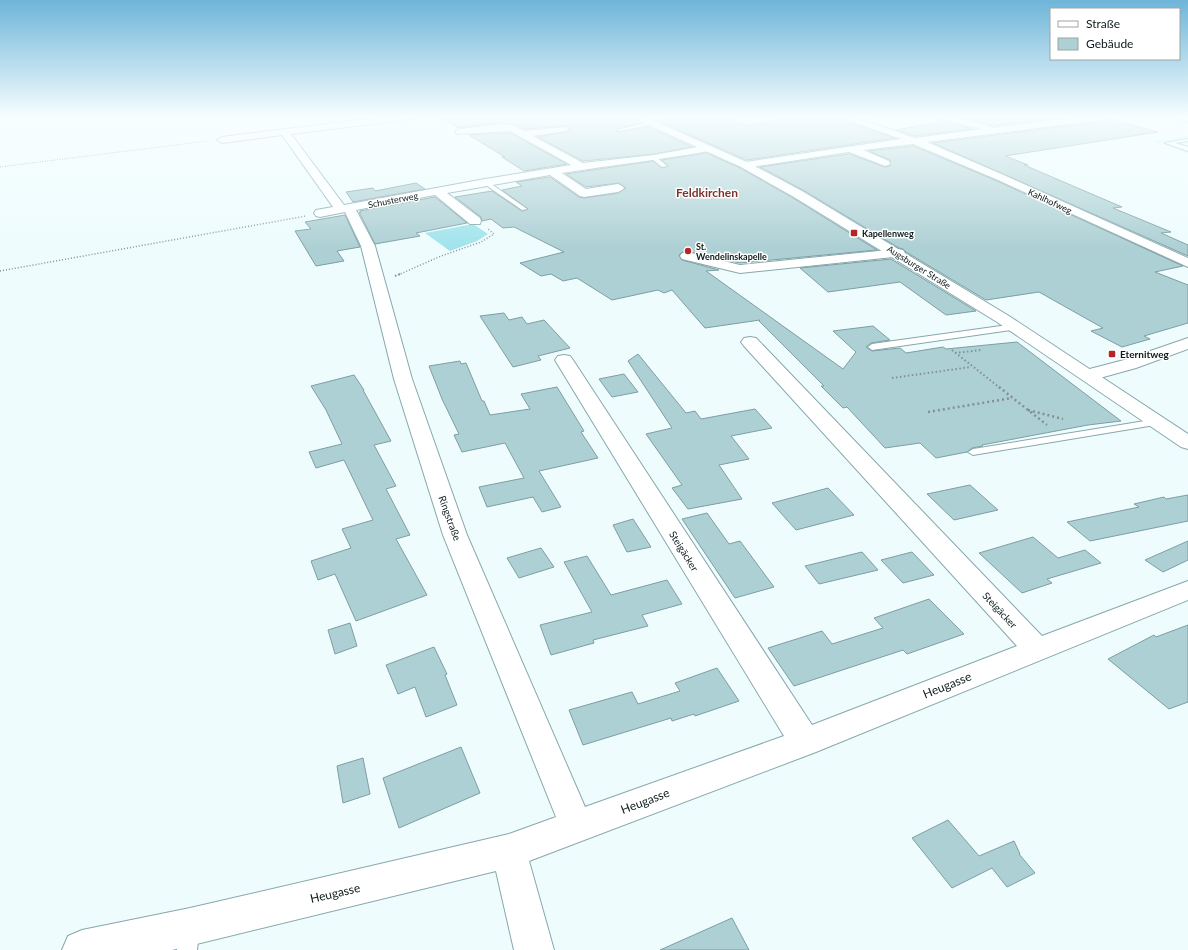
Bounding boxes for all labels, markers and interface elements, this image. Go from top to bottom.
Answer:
legend [1050,8,1180,60]
text: Straße [1086,16,1120,31]
text: Gebäude [1086,36,1133,51]
district label: Feldkirchen [676,185,738,200]
street label: Kahlhofweg [1026,186,1074,216]
street label: Schusterweg [367,190,419,210]
marker: Kapellenweg [849,228,859,238]
place label: Kapellenweg [862,228,914,239]
place label: St. Wendelinskapelle [696,241,767,262]
street label: Augsburger Straße [885,243,953,291]
marker: St. Wendelinskapelle [683,246,693,256]
place label: Eternitweg [1120,348,1169,360]
marker: Eternitweg [1107,349,1117,359]
street label: Ringstraße [436,494,464,542]
street label: Steigäcker [667,529,701,574]
street label: Steigäcker [980,589,1020,631]
street label: Heugasse [921,669,973,701]
street label: Heugasse [619,785,671,817]
street label: Heugasse [308,880,362,906]

